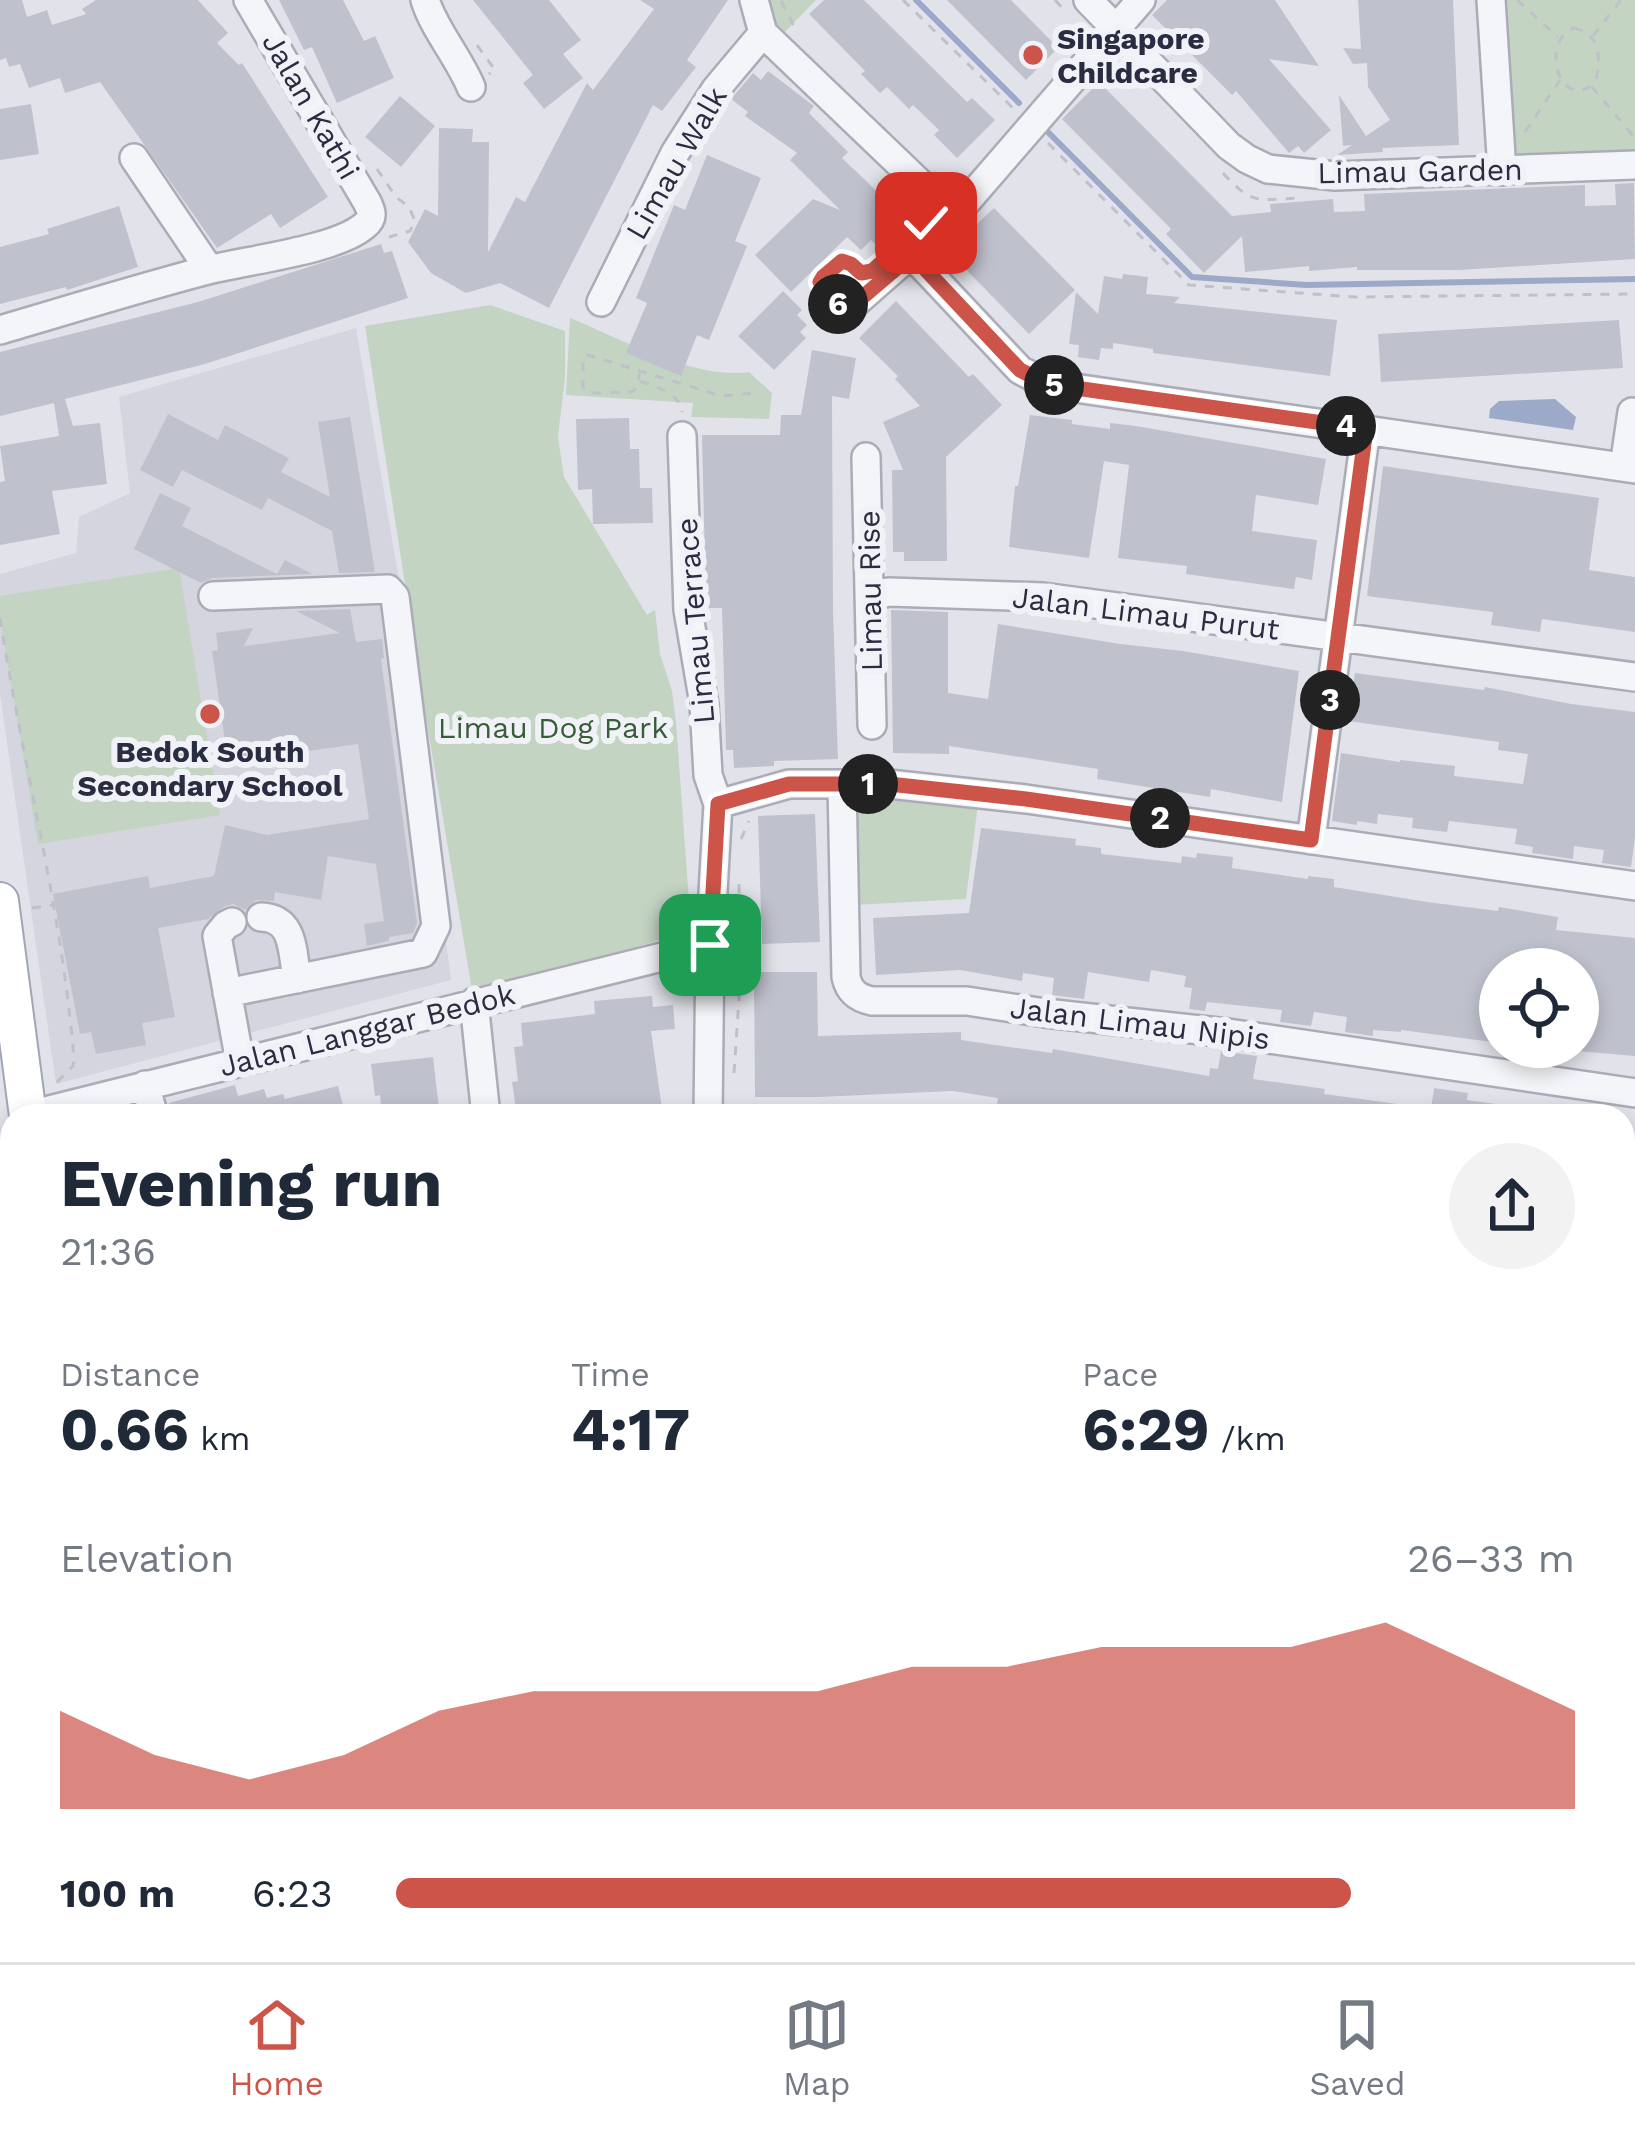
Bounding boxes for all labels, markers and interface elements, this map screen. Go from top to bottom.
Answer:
place label: Singapore Childcare [1057,21,1205,90]
street label: Jalan Kathi [255,27,367,185]
marker: Singapore Childcare [1020,42,1046,68]
street label: Limau Walk [618,81,734,245]
street label: Limau Garden [1317,152,1523,190]
pin [875,172,977,274]
icon: check [893,190,959,256]
pin: 6 [808,274,868,334]
text: 6 [828,284,848,323]
pin: 5 [1024,355,1084,415]
text: 5 [1044,365,1064,404]
pin: 4 [1316,396,1376,456]
text: 4 [1335,406,1357,445]
street label: Limau Rise [851,510,889,672]
street label: Limau Terrace [669,517,721,725]
street label: Jalan Limau Purut [1010,579,1282,647]
pin: 3 [1300,670,1360,730]
text: 3 [1320,680,1340,719]
marker: Bedok South Secondary School [197,701,223,727]
park label: Limau Dog Park [438,710,668,745]
place label: Bedok South Secondary School [78,734,343,803]
pin: 1 [838,754,898,814]
text: 1 [861,764,875,803]
pin: 2 [1130,788,1190,848]
text: 2 [1150,798,1170,837]
pin [659,894,761,996]
icon: arrive [677,912,743,978]
map controls [1479,948,1599,1068]
button: locate [1479,948,1599,1068]
street label: Jalan Langgar Bedok [216,976,518,1084]
street label: Jalan Limau Nipis [1008,990,1272,1056]
button: share [1449,1143,1575,1269]
text: Evening run [60,1145,442,1222]
text: 21:36 [60,1229,156,1274]
text: Distance [60,1355,200,1394]
text: Time [571,1355,650,1394]
text: Pace [1082,1355,1158,1394]
text: 0.66 [60,1394,189,1465]
text: 4:17 [571,1394,690,1465]
text: 6:29 [1082,1394,1210,1465]
text: km [189,1419,250,1458]
text: /km [1210,1419,1286,1458]
text: Elevation [60,1536,234,1581]
text: 26–33 m [1407,1536,1575,1581]
text: 100 m [60,1871,175,1916]
text: 6:23 [252,1871,333,1916]
tab: Home [230,1992,324,2103]
tab: Map [783,1992,850,2103]
tab: Saved [1310,1992,1405,2103]

